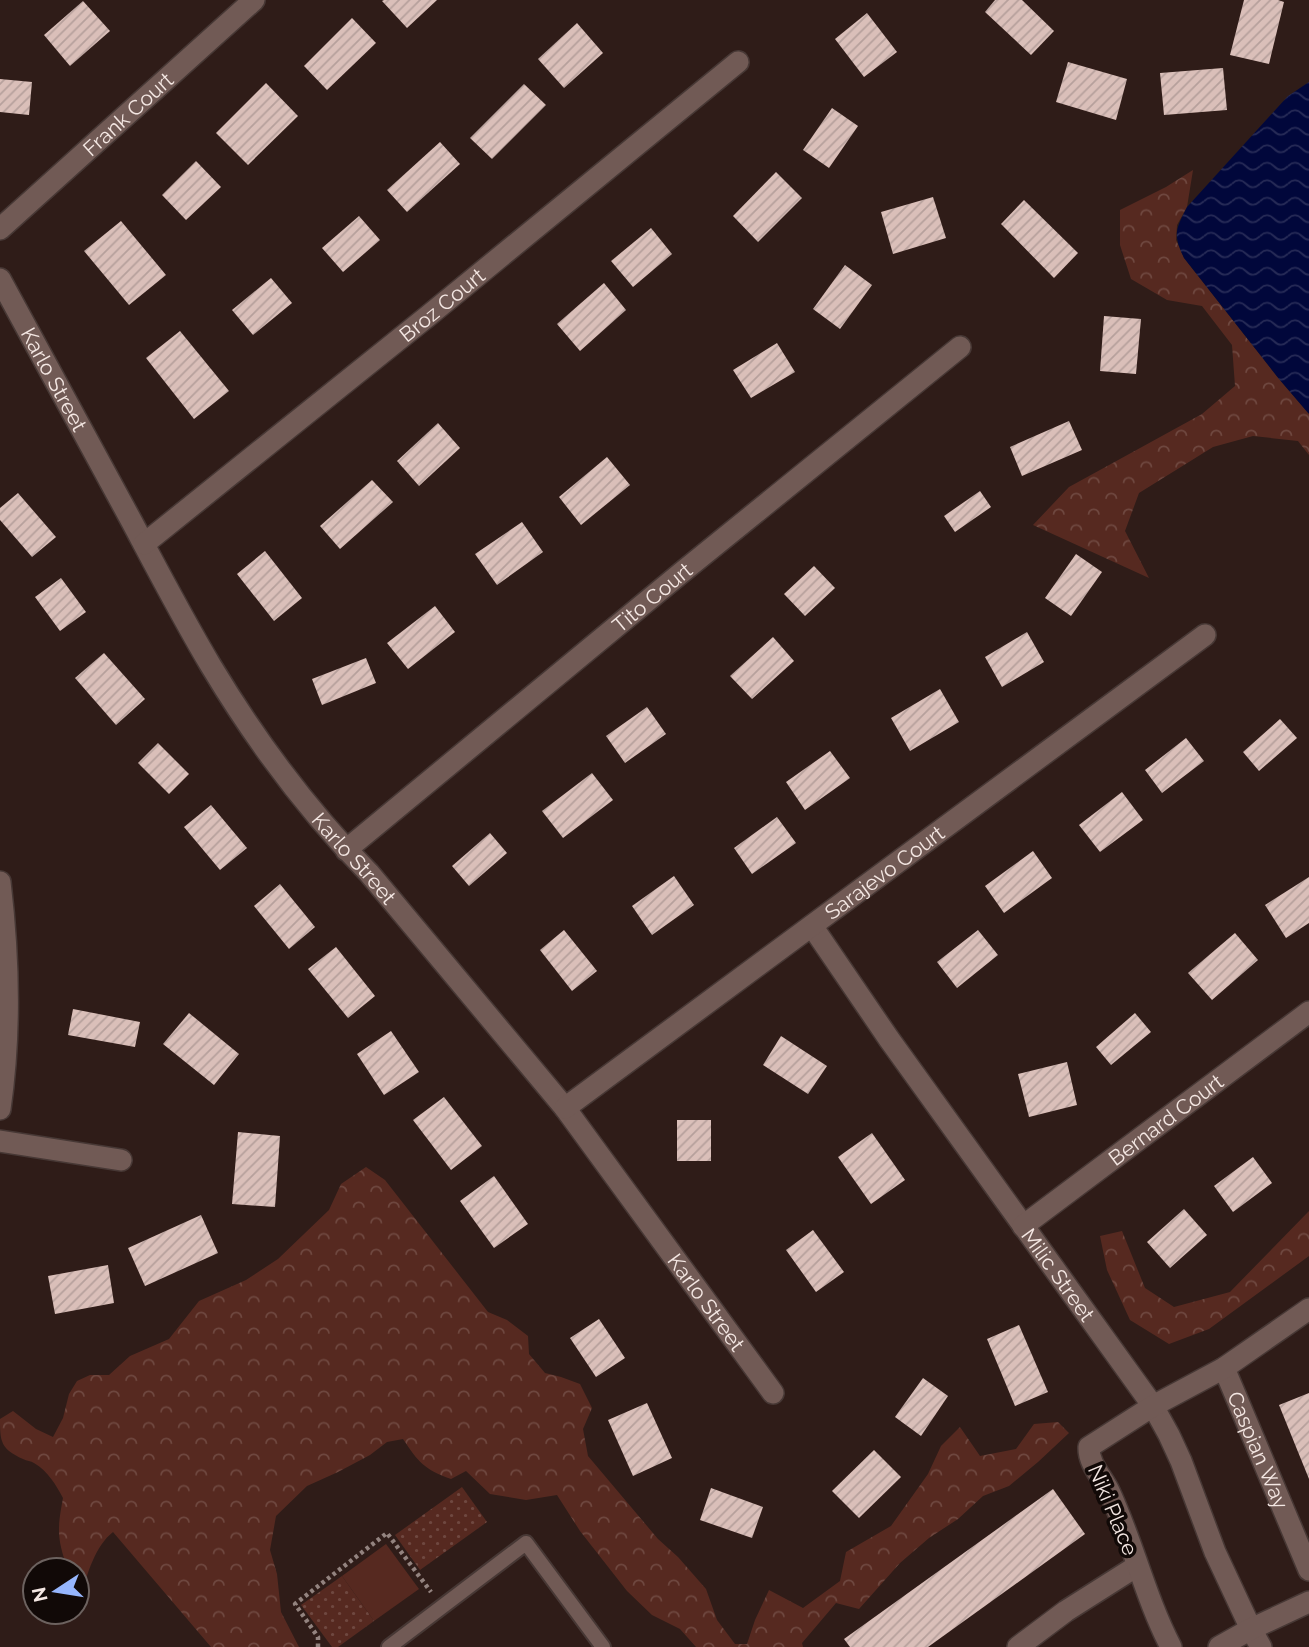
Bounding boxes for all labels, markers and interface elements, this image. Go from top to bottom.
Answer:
street label: Frank Court [77,67,178,161]
street label: Broz Court [394,262,489,347]
street label: Karlo Street [16,323,93,435]
street label: Tito Court [607,557,697,637]
street label: Karlo Street [307,807,402,909]
street label: Sarajevo Court [820,820,949,924]
street label: Bernard Court [1103,1068,1228,1170]
street label: Milic Street [1017,1223,1100,1326]
street label: Karlo Street [663,1249,750,1356]
street label: Caspian Way [1223,1387,1294,1513]
street label: Niki Place [1083,1461,1143,1559]
north arrow [21,1556,91,1626]
text: N [27,1585,52,1604]

